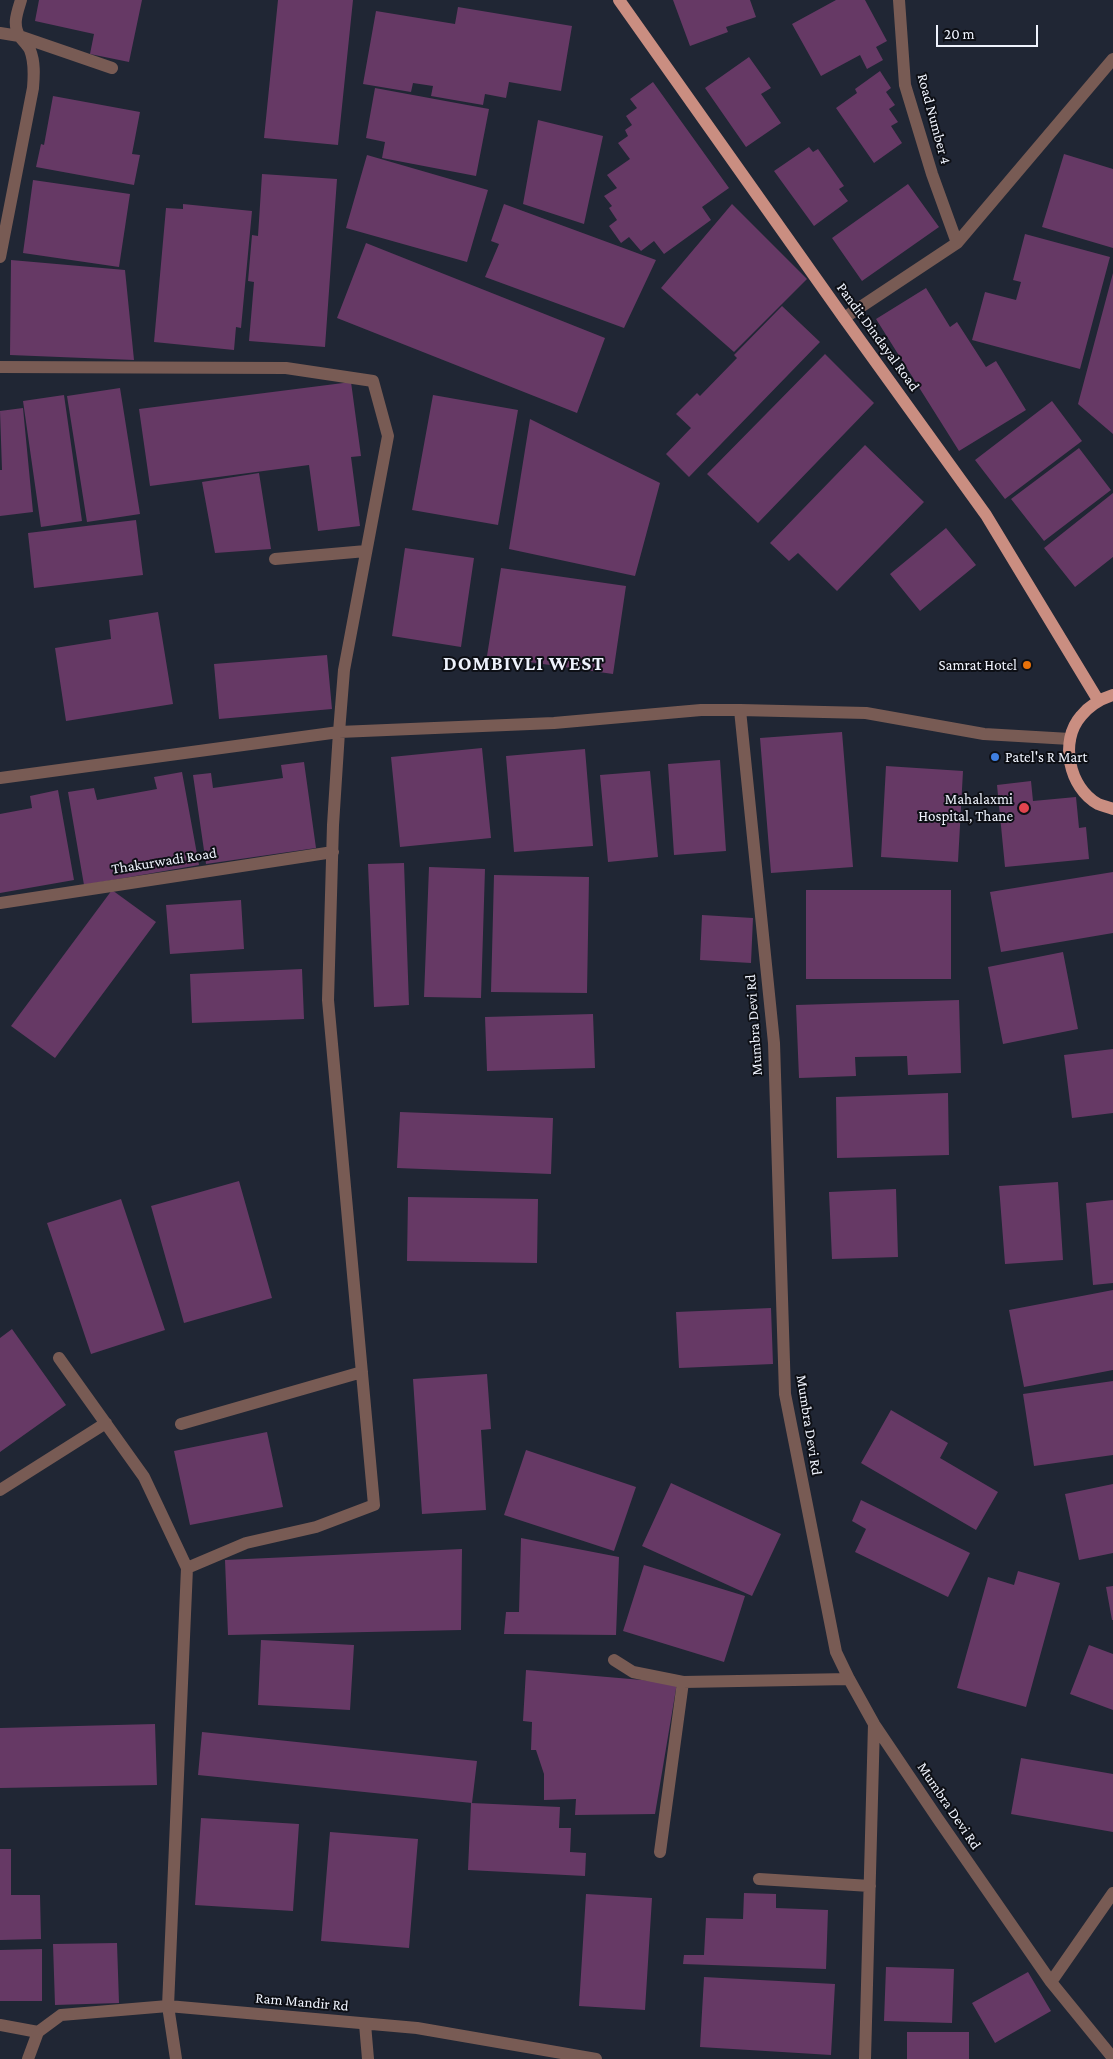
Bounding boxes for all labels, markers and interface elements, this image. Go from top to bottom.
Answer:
scale bar [938,15,1040,47]
text: 20 m [944,26,975,42]
street label: Road Number 4 [913,72,955,166]
street label: Pandit Dindayal Road [833,279,923,395]
district label: DOMBIVLI WEST [441,652,607,676]
place label: Samrat Hotel [939,656,1017,674]
marker: Samrat Hotel [1021,659,1033,671]
place label: Patel's R Mart [1005,748,1088,766]
marker: Patel's R Mart [989,751,1001,763]
place label: Mahalaxmi Hospital, Thane [918,790,1013,825]
marker: Mahalaxmi Hospital, Thane [1017,801,1031,815]
street label: Thakurwadi Road [110,844,218,878]
street label: Mumbra Devi Rd [741,974,767,1076]
street label: Mumbra Devi Rd [792,1374,826,1476]
street label: Mumbra Devi Rd [913,1759,985,1853]
street label: Ram Mandir Rd [255,1989,349,2015]

